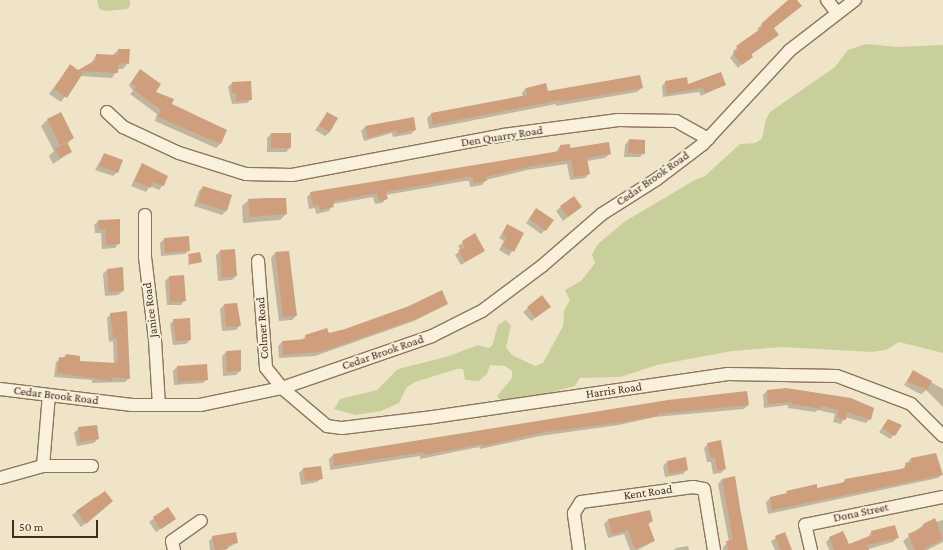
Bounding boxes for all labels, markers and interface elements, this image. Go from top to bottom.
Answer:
street label: Den Quarry Road [460,123,544,151]
street label: Cedar Brook Road [614,149,692,209]
street label: Janice Road [140,282,162,338]
street label: Colmer Road [254,297,272,359]
street label: Cedar Brook Road [340,332,426,374]
street label: Harris Road [585,380,643,402]
street label: Cedar Brook Road [13,384,99,408]
street label: Kent Road [623,482,673,504]
street label: Dona Street [832,500,890,526]
scale bar [14,512,100,538]
text: 50 m [19,520,43,534]

